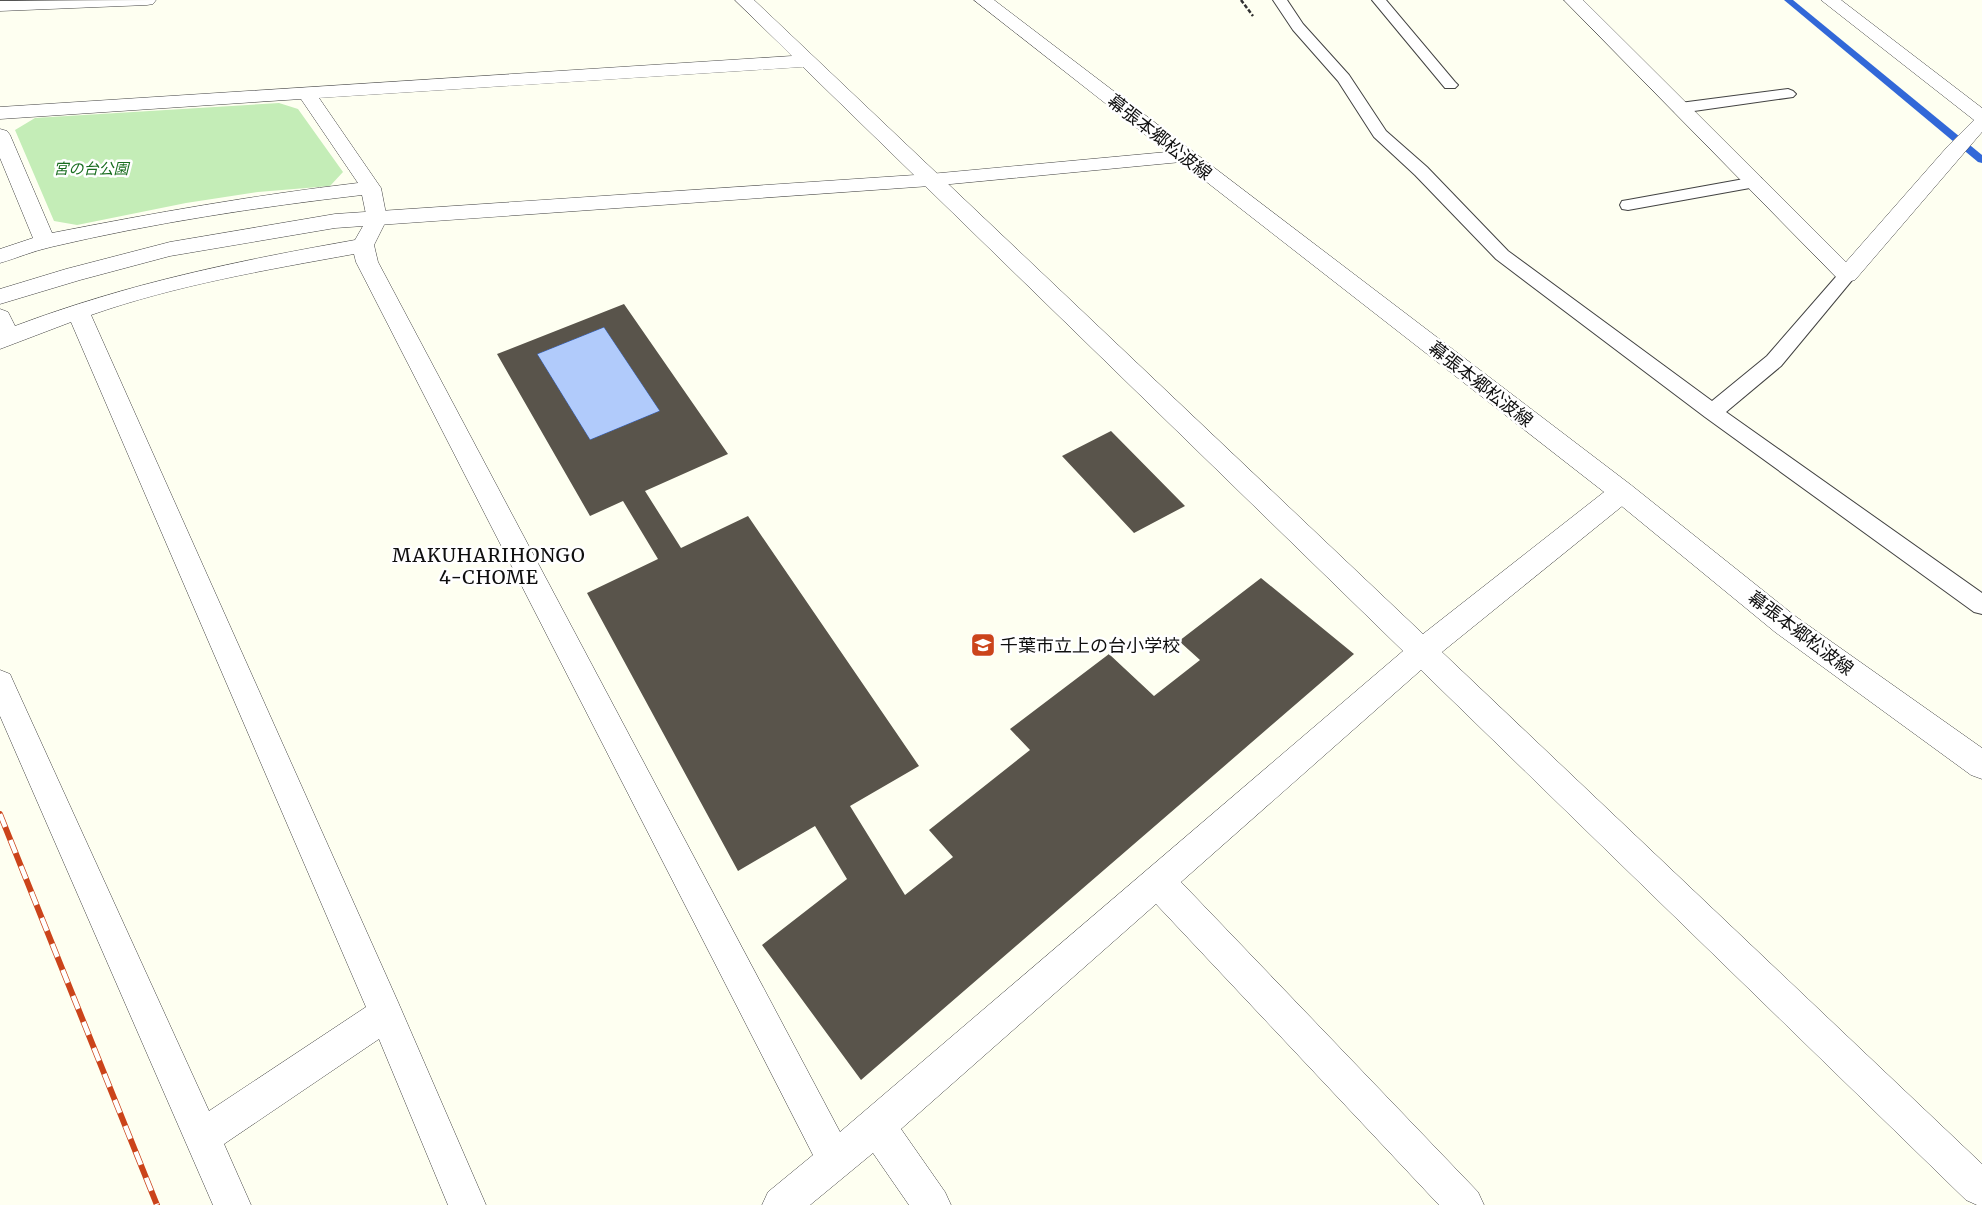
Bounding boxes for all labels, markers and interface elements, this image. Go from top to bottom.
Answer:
street label: 幕張本郷松波線 [1103,89,1217,185]
park label: 宮の台公園 [53,159,130,178]
street label: 幕張本郷松波線 [1424,336,1538,432]
district label: MAKUHARIHONGO 4-CHOME [392,543,586,589]
street label: 幕張本郷松波線 [1744,586,1858,680]
school or university icon: 千葉市立上の台小学校 [970,632,996,658]
place label: 千葉市立上の台小学校 [1000,634,1180,657]

